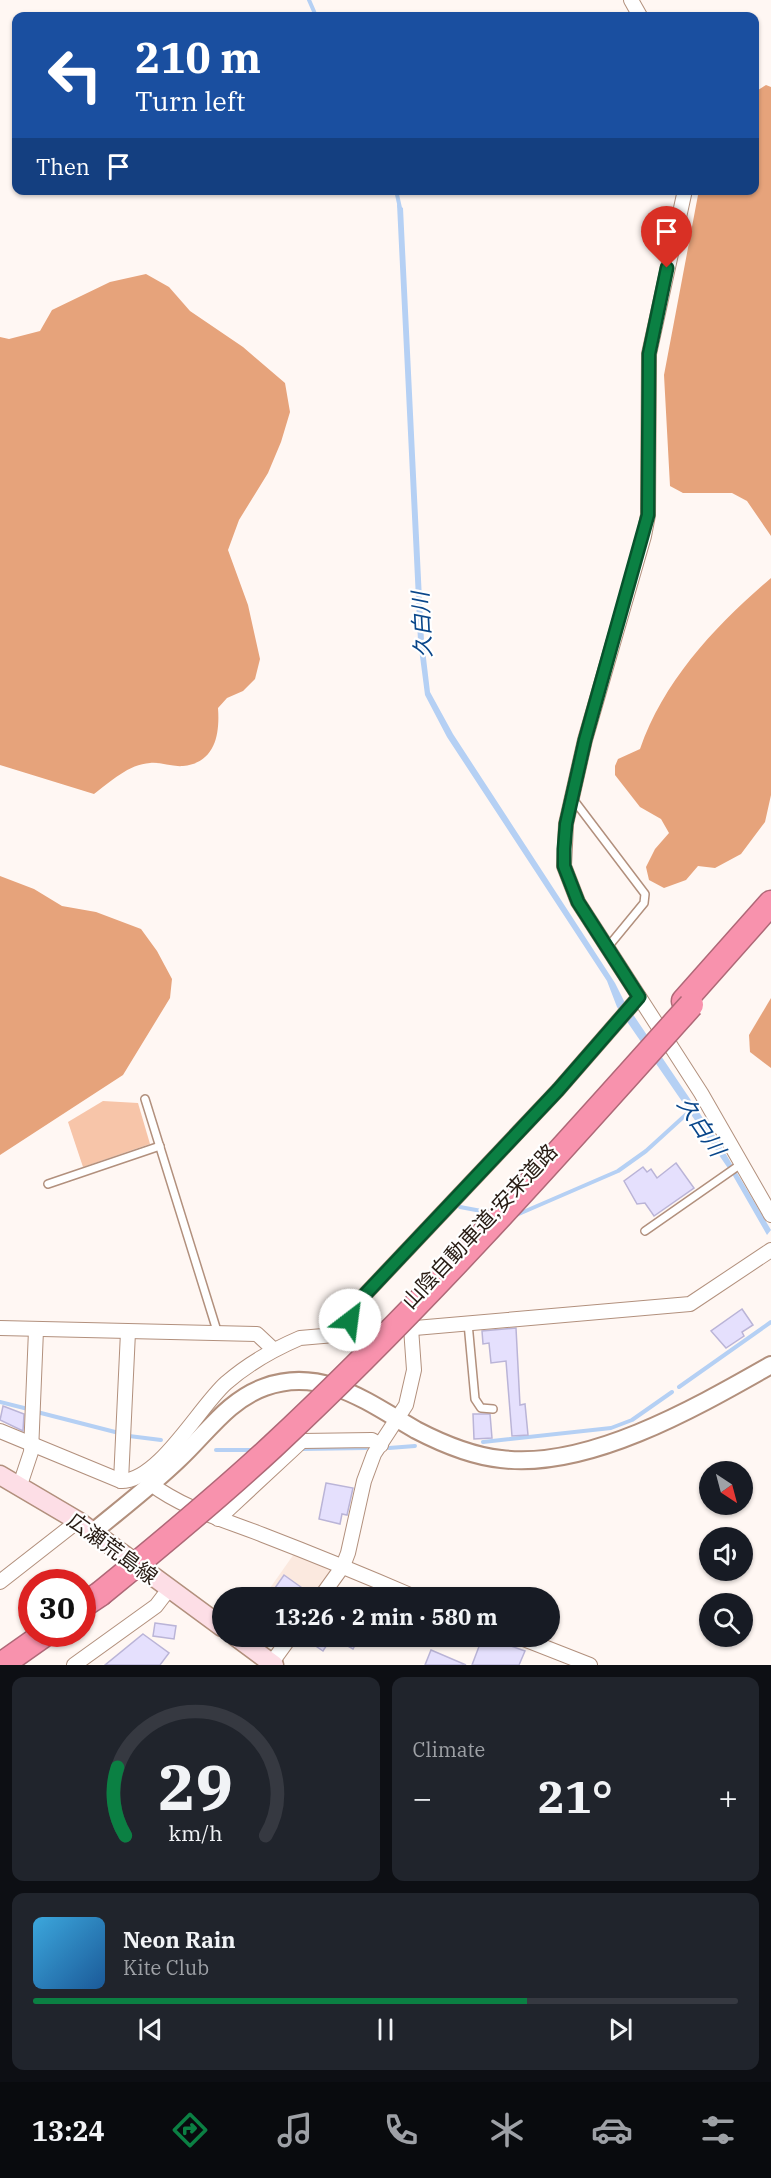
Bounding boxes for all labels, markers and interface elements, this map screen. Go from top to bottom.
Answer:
text: 210 m [135,30,261,85]
icon: left [36,36,114,114]
text: Turn left [135,83,246,118]
icon: arrive [102,150,135,183]
text: Then [36,152,90,181]
pin [641,206,692,268]
icon: arrive [650,215,683,248]
water label: 久白川 [405,589,437,659]
water label: 久白川 [672,1091,734,1163]
street label: 山陰自動車道;安来道路 [395,1137,563,1315]
position arrow [318,1288,382,1352]
north arrow [699,1461,753,1515]
map controls [699,1461,753,1647]
street label: 広瀬荒島線 [62,1506,164,1590]
button: sound [699,1527,753,1581]
speed limit sign: 30 [18,1569,96,1647]
button: search [699,1593,753,1647]
text: 13:26 · 2 min · 580 m [274,1602,498,1631]
text: Climate [413,1736,485,1763]
text: 29 [158,1746,233,1827]
text: 21° [538,1767,613,1825]
text: − [413,1776,432,1819]
text: + [718,1776,738,1819]
text: km/h [169,1819,223,1847]
text: Neon Rain [123,1925,236,1954]
text: Kite Club [123,1954,209,1981]
icon: previous [134,2013,167,2046]
icon: pause [369,2013,402,2046]
icon: next [604,2013,637,2046]
icon: directions [169,2109,211,2151]
icon: music [274,2109,316,2151]
icon: phone [380,2109,422,2151]
icon: climate [486,2109,528,2151]
icon: car [591,2109,633,2151]
icon: filters [697,2109,739,2151]
text: 13:24 [32,2113,105,2148]

